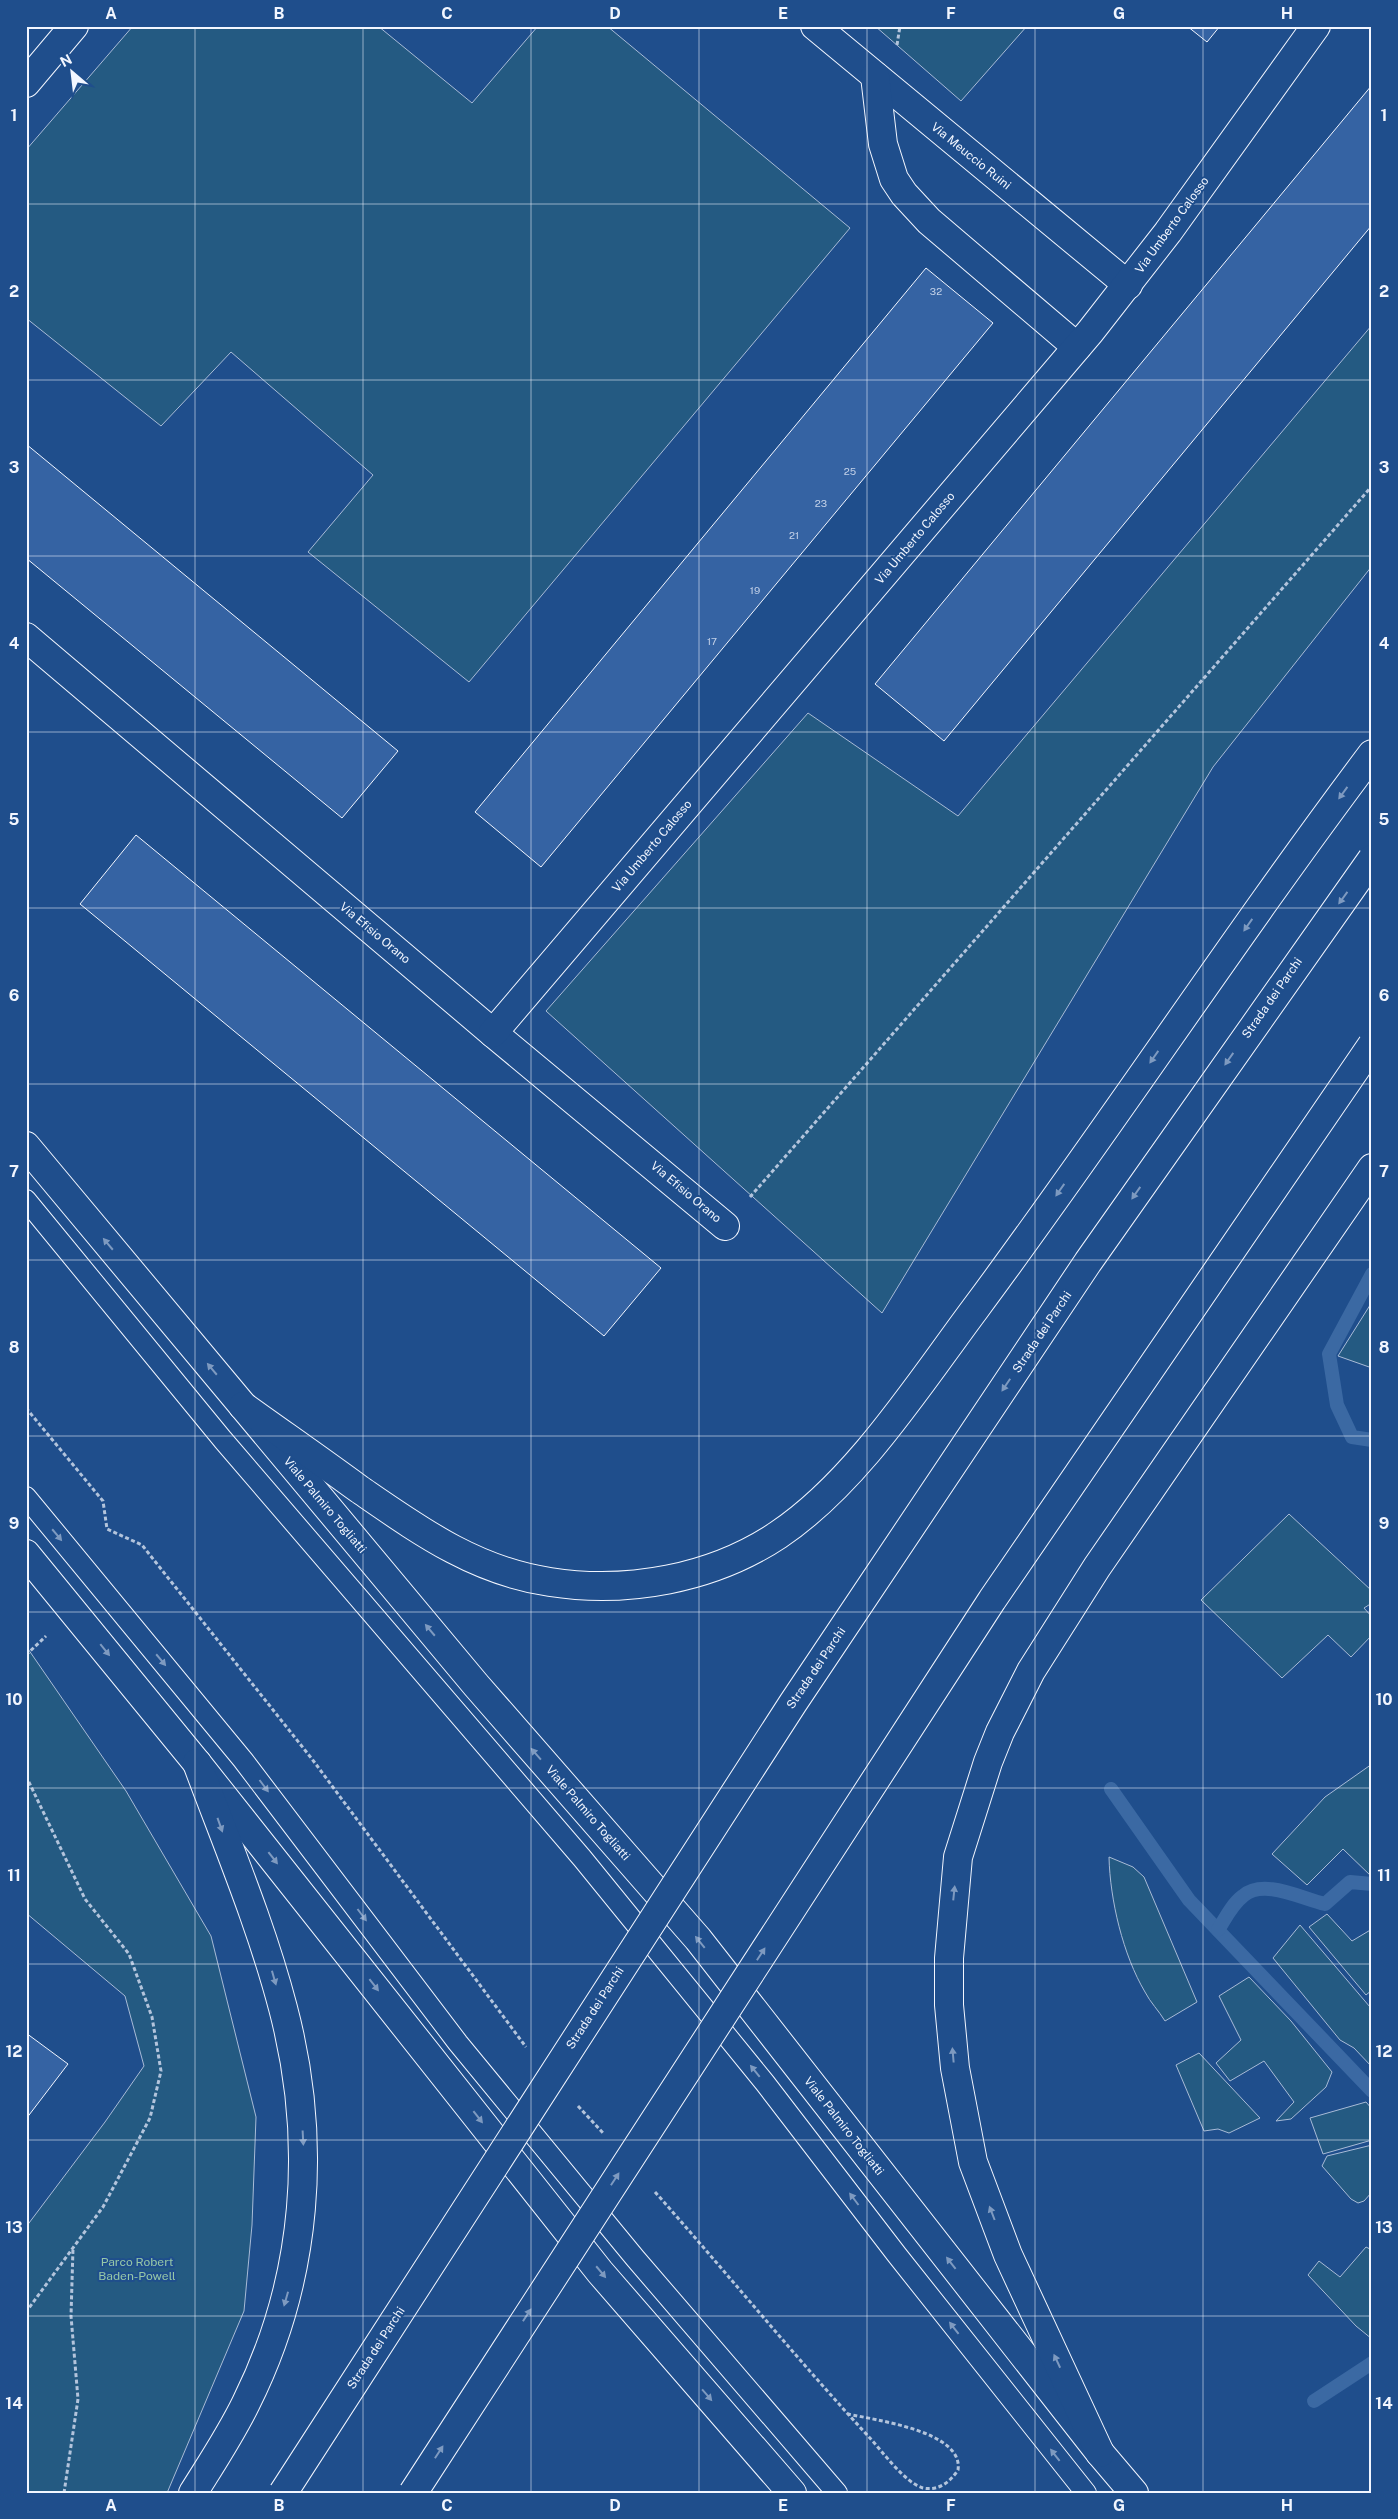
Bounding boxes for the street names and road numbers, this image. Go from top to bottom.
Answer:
street label: Via Meuccio Ruini [928,120,1014,192]
street label: Via Umberto Calosso [1132,174,1212,276]
street label: Via Umberto Calosso [872,489,958,587]
street label: Via Umberto Calosso [609,797,695,895]
street label: Via Efisio Orano [337,899,413,967]
street label: Strada dei Parchi [1239,955,1305,1041]
street label: Via Efisio Orano [648,1158,724,1226]
street label: Strada dei Parchi [1010,1289,1074,1375]
street label: Viale Palmiro Togliatti [281,1454,369,1556]
street label: Strada dei Parchi [784,1625,848,1711]
street label: Viale Palmiro Togliatti [543,1763,633,1863]
street label: Strada dei Parchi [563,1964,627,2052]
street label: Viale Palmiro Togliatti [801,2074,887,2178]
street label: Strada dei Parchi [344,2304,408,2392]

